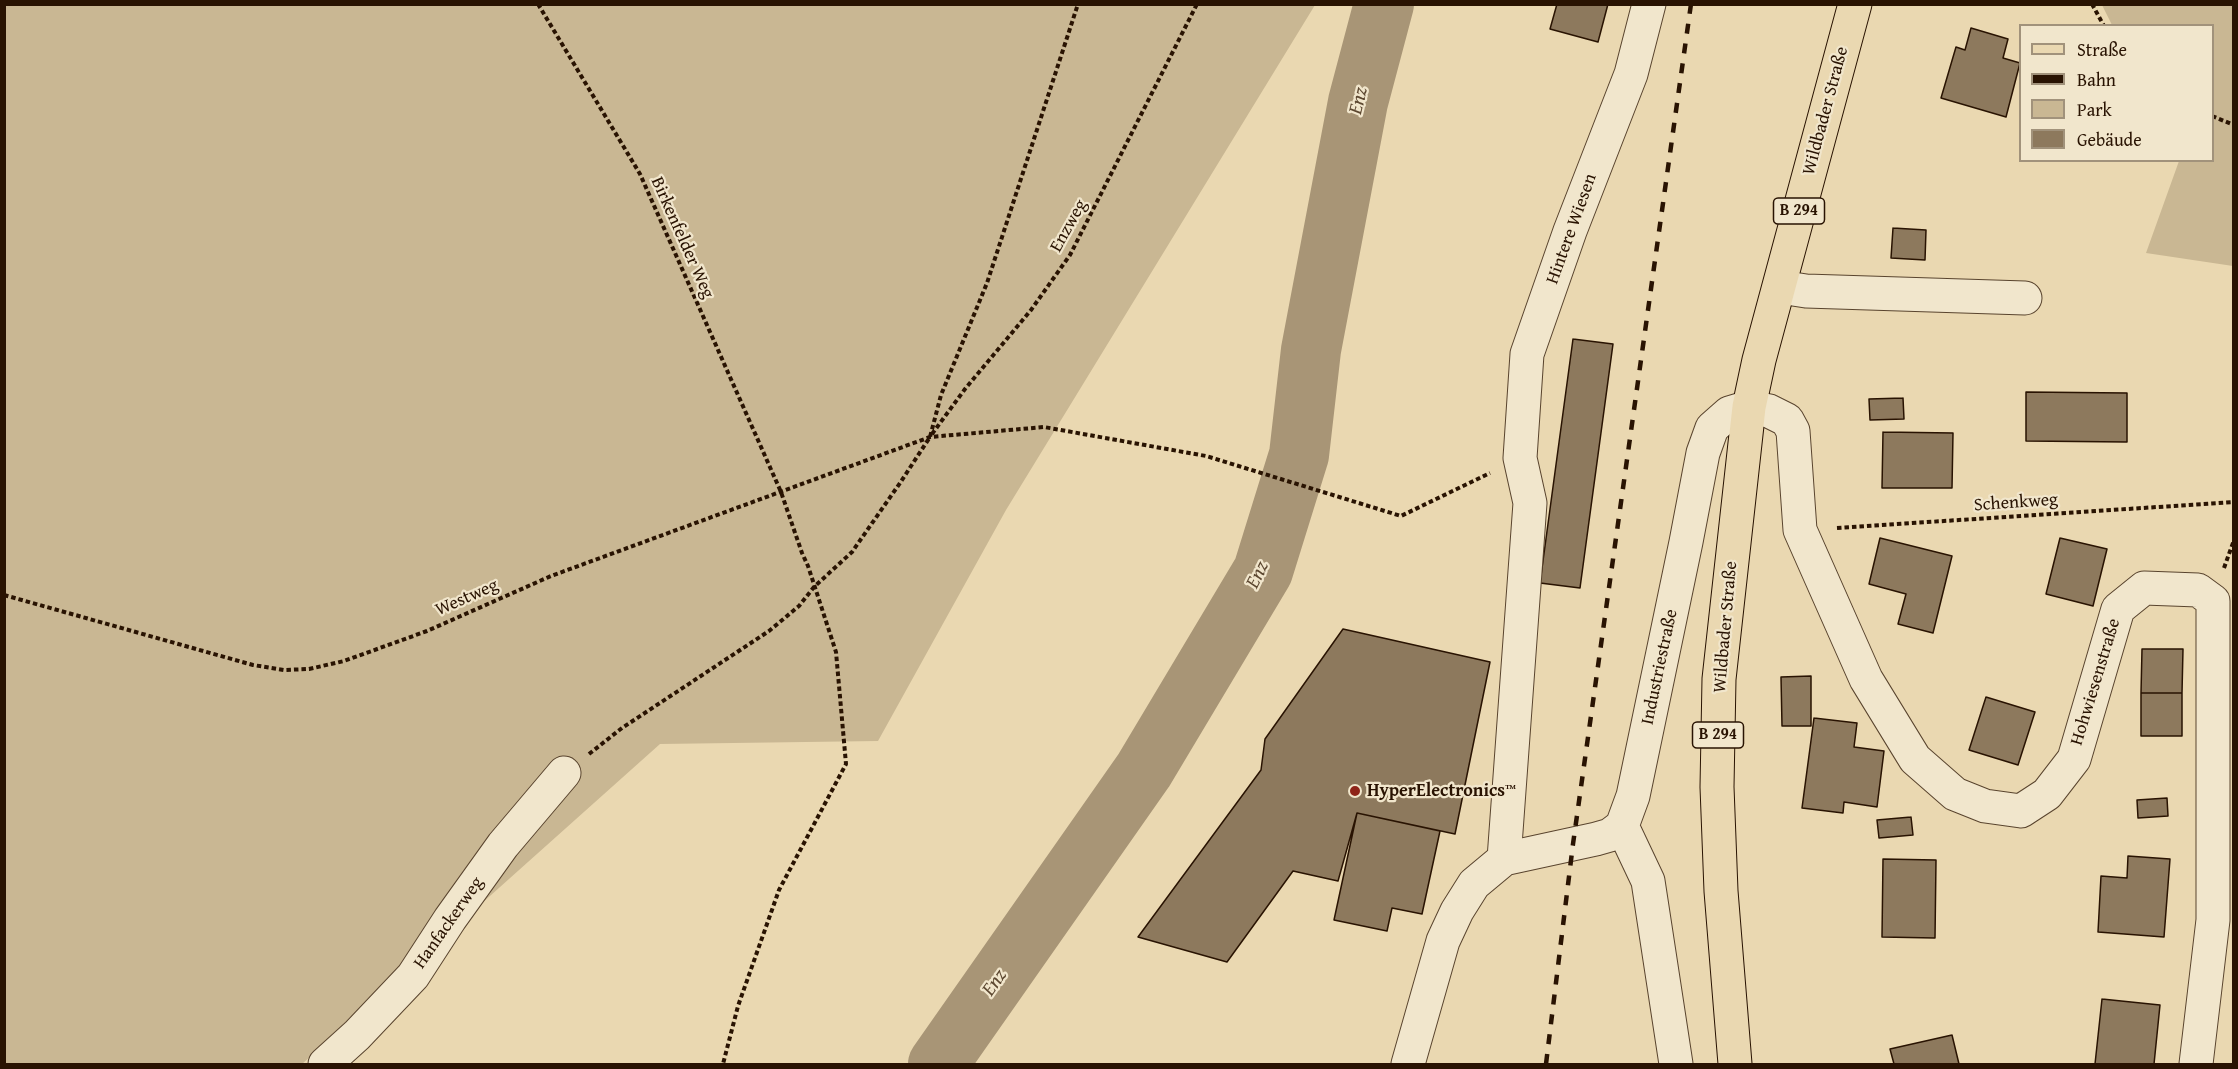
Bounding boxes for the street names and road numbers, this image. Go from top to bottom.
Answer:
street label: Wildbader Straße [1798,44,1854,178]
street label: Hintere Wiesen [1542,171,1602,287]
street label: Birkenfelder Weg [646,174,718,302]
street label: Enzweg [1046,196,1092,256]
road number: B 294 [1774,198,1824,224]
street label: Schenkweg [1973,489,2059,517]
street label: Wildbader Straße [1709,560,1743,694]
street label: Westweg [432,575,502,621]
street label: Industriestraße [1637,607,1683,727]
street label: Hohwiesenstraße [2066,616,2126,748]
road number: B 294 [1692,722,1744,748]
street label: Hanfackerweg [409,873,489,973]

